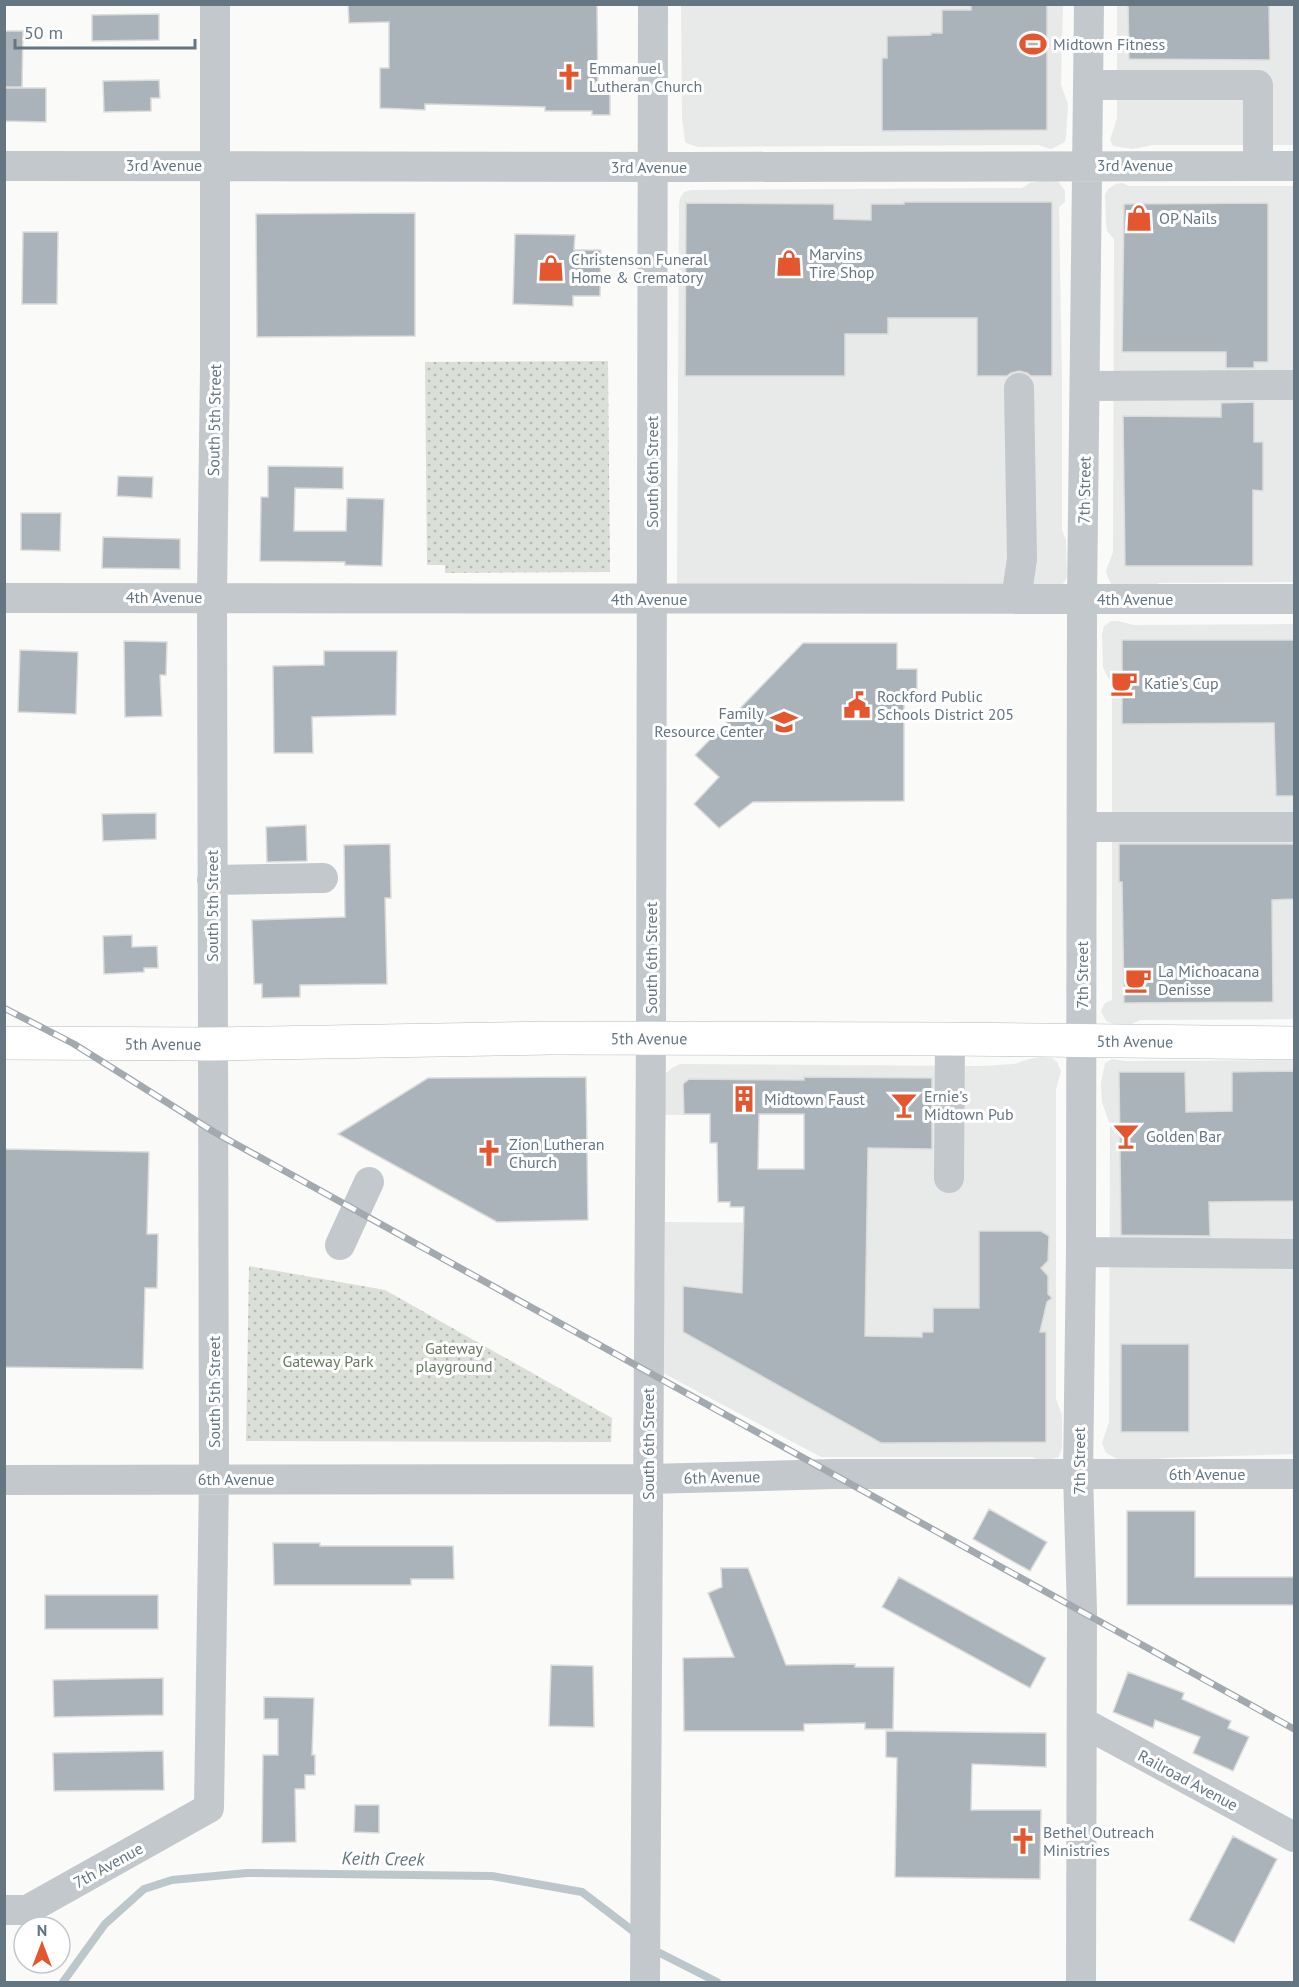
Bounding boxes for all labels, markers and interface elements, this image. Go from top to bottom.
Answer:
scale bar [15,12,195,50]
text: 50 m [24,21,63,44]
sports icon: Midtown Fitness [1018,29,1048,59]
place label: Midtown Fitness [1053,34,1166,54]
place label: Emmanuel Lutheran Church [589,58,702,96]
church icon: Emmanuel Lutheran Church [554,62,584,92]
street label: 3rd Avenue [126,155,202,175]
street label: 3rd Avenue [1097,155,1173,175]
street label: 3rd Avenue [611,157,687,177]
shop icon: OP Nails [1124,203,1154,233]
place label: OP Nails [1159,208,1217,228]
place label: Marvins Tire Shop [809,244,875,282]
shop icon: Marvins Tire Shop [774,248,804,278]
place label: Christenson Funeral Home & Crematory [571,249,708,287]
shop icon: Christenson Funeral Home & Crematory [536,253,566,283]
street label: South 5th Street [203,363,225,476]
street label: South 6th Street [642,415,662,528]
street label: 7th Street [1073,455,1095,524]
street label: 4th Avenue [126,587,202,607]
street label: 4th Avenue [611,589,687,609]
street label: 4th Avenue [1097,589,1173,609]
cafe icon: Katie's Cup [1109,668,1139,698]
place label: Katie's Cup [1144,673,1219,693]
place label: Rockford Public Schools District 205 [877,686,1014,724]
public building icon: Rockford Public Schools District 205 [842,690,872,720]
place label: Family Resource Center [654,703,765,741]
school or university icon: Family Resource Center [769,707,799,737]
street label: South 5th Street [202,849,222,962]
street label: South 6th Street [641,901,661,1014]
street label: 7th Street [1072,941,1092,1009]
place label: La Michoacana Denisse [1158,961,1259,999]
cafe icon: La Michoacana Denisse [1123,965,1153,995]
street label: 5th Avenue [611,1028,687,1048]
street label: 5th Avenue [1096,1031,1173,1052]
street label: 5th Avenue [125,1034,201,1054]
building icon: Midtown Faust [729,1084,759,1114]
place label: Ernie's Midtown Pub [924,1086,1014,1124]
place label: Midtown Faust [764,1089,866,1109]
bar icon: Ernie's Midtown Pub [889,1090,919,1120]
bar icon: Golden Bar [1111,1121,1141,1151]
place label: Golden Bar [1146,1126,1222,1146]
place label: Zion Lutheran Church [509,1134,605,1172]
church icon: Zion Lutheran Church [474,1138,504,1168]
street label: South 5th Street [204,1335,224,1448]
park label: Gateway playground [415,1338,493,1376]
park label: Gateway Park [282,1351,374,1371]
street label: South 6th Street [638,1387,658,1500]
street label: 7th Street [1069,1427,1089,1495]
street label: 6th Avenue [1169,1464,1245,1484]
street label: 6th Avenue [684,1466,760,1488]
street label: 6th Avenue [198,1469,274,1489]
street label: Railroad Avenue [1135,1745,1241,1815]
place label: Bethel Outreach Ministries [1043,1822,1154,1860]
church icon: Bethel Outreach Ministries [1008,1826,1038,1856]
street label: 7th Avenue [70,1838,146,1892]
water label: Keith Creek [341,1846,425,1871]
north arrow [12,1915,72,1975]
text: N [37,1920,47,1940]

